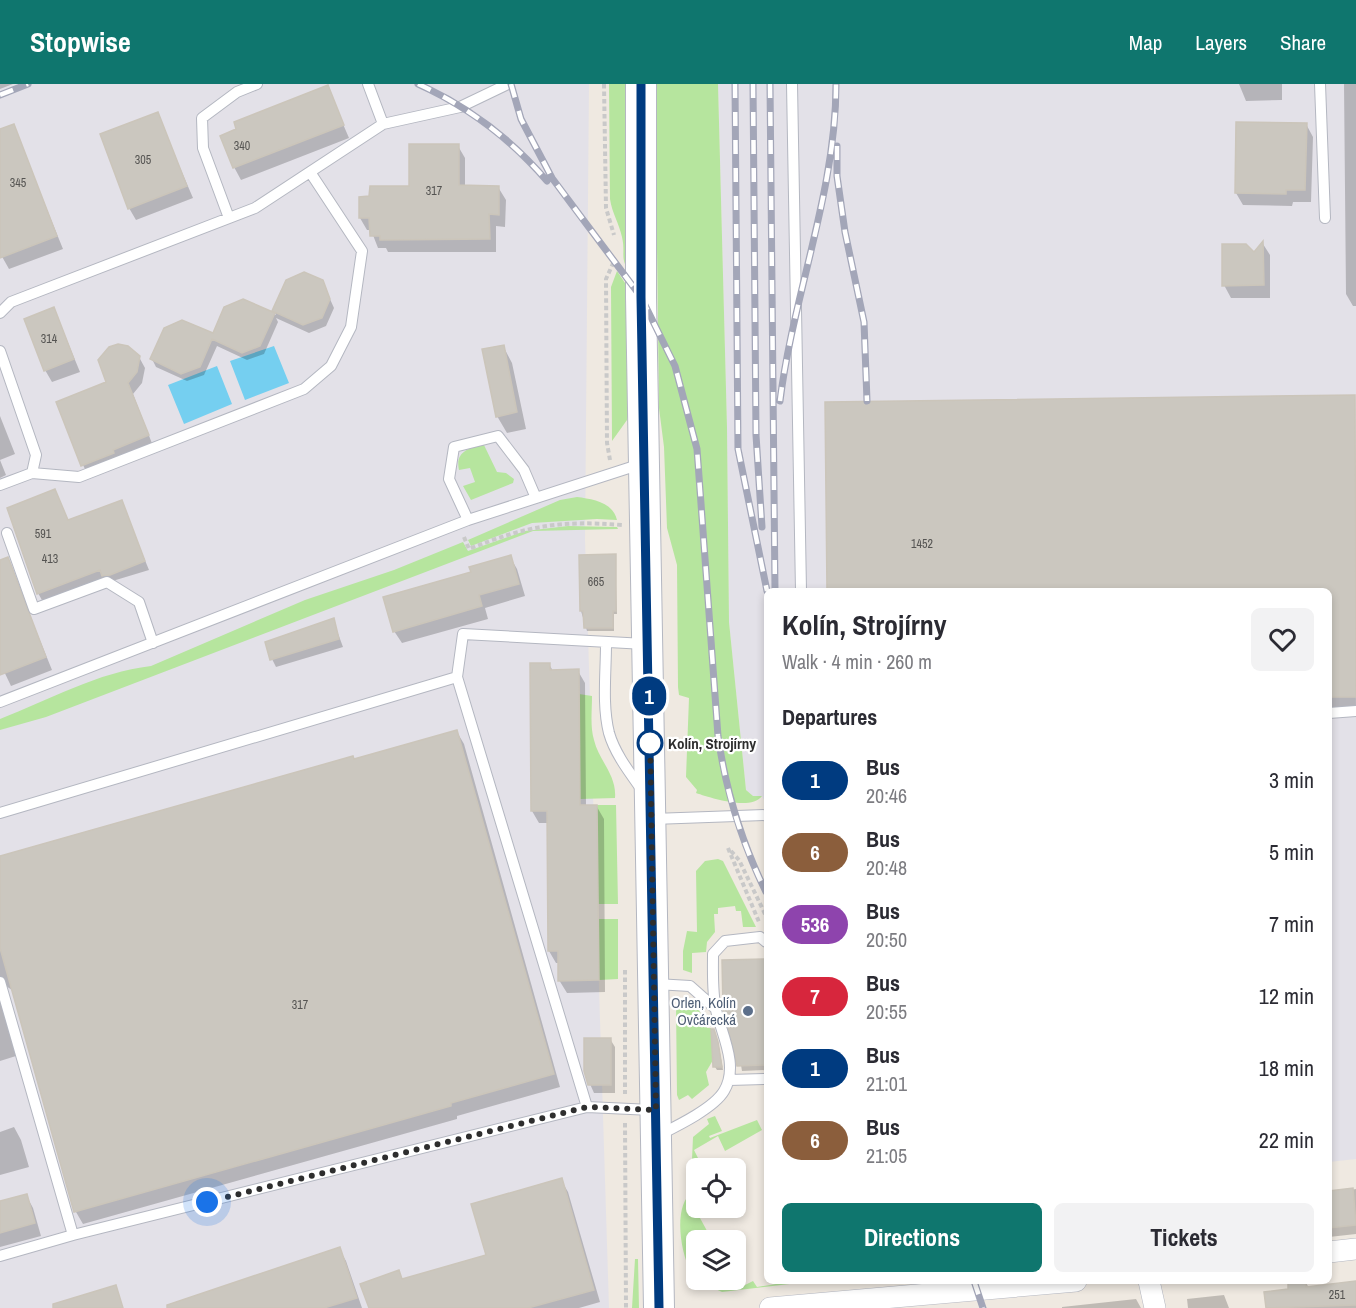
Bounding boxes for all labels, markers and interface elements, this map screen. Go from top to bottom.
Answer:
text: Stopwise [30,23,131,61]
text: Map [1129,28,1162,57]
text: Layers [1195,28,1247,57]
text: Share [1280,28,1326,57]
house number: 340 [234,138,250,154]
house number: 305 [135,152,152,168]
house number: 345 [10,175,27,191]
house number: 317 [426,183,443,199]
house number: 314 [41,331,58,347]
house number: 591 [35,526,52,542]
house number: 1452 [911,536,933,552]
house number: 413 [42,551,58,567]
house number: 665 [588,574,605,590]
text: Kolín, Strojírny [782,606,947,644]
button: heart [1251,608,1314,671]
text: Walk · 4 min · 260 m [782,648,932,675]
line badge: 1 [630,676,668,716]
text: 1 [644,682,654,711]
text: Departures [782,702,877,732]
marker: Kolín, Strojírny [637,730,663,756]
place label: Kolín, Strojírny [668,733,756,754]
text: Bus [866,752,900,782]
text: 3 min [1269,765,1314,795]
text: 1 [810,766,820,795]
text: 20:46 [866,782,907,809]
text: Bus [866,824,900,854]
text: 5 min [1269,837,1314,867]
text: 6 [810,838,820,867]
text: 20:48 [866,854,907,881]
text: Bus [866,896,900,926]
text: 7 min [1269,909,1314,939]
text: 536 [801,910,829,939]
text: 20:50 [866,926,907,953]
text: Bus [866,968,900,998]
text: 12 min [1259,981,1314,1011]
text: 7 [810,982,820,1011]
place label: Orlen, Kolín Ovčárecká [671,992,736,1030]
house number: 317 [292,997,309,1013]
text: 20:55 [866,998,907,1025]
marker: Orlen, Kolín Ovčárecká [741,1004,755,1018]
text: Bus [866,1040,900,1070]
text: 18 min [1259,1053,1314,1083]
text: 1 [810,1054,820,1083]
text: 21:01 [866,1070,907,1097]
text: Bus [866,1112,900,1142]
text: 22 min [1259,1125,1314,1155]
text: 6 [810,1126,820,1155]
text: 21:05 [866,1142,907,1169]
map controls [686,1158,746,1290]
button: locate [686,1158,746,1218]
your location [192,1187,222,1217]
button: Directions [782,1203,1042,1272]
button: Tickets [1054,1203,1314,1272]
button: layers [686,1230,746,1290]
house number: 251 [1329,1287,1346,1303]

